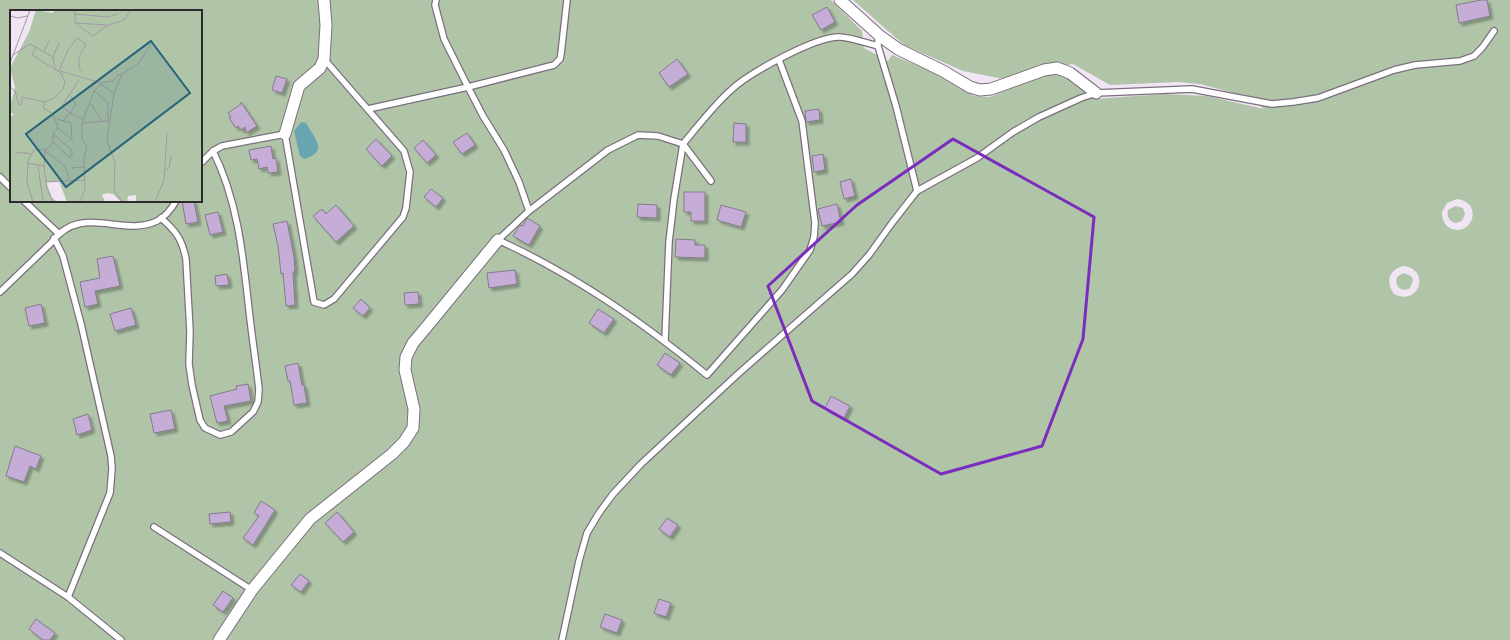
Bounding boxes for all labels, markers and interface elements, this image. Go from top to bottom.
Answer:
inset map [10,10,202,202]

